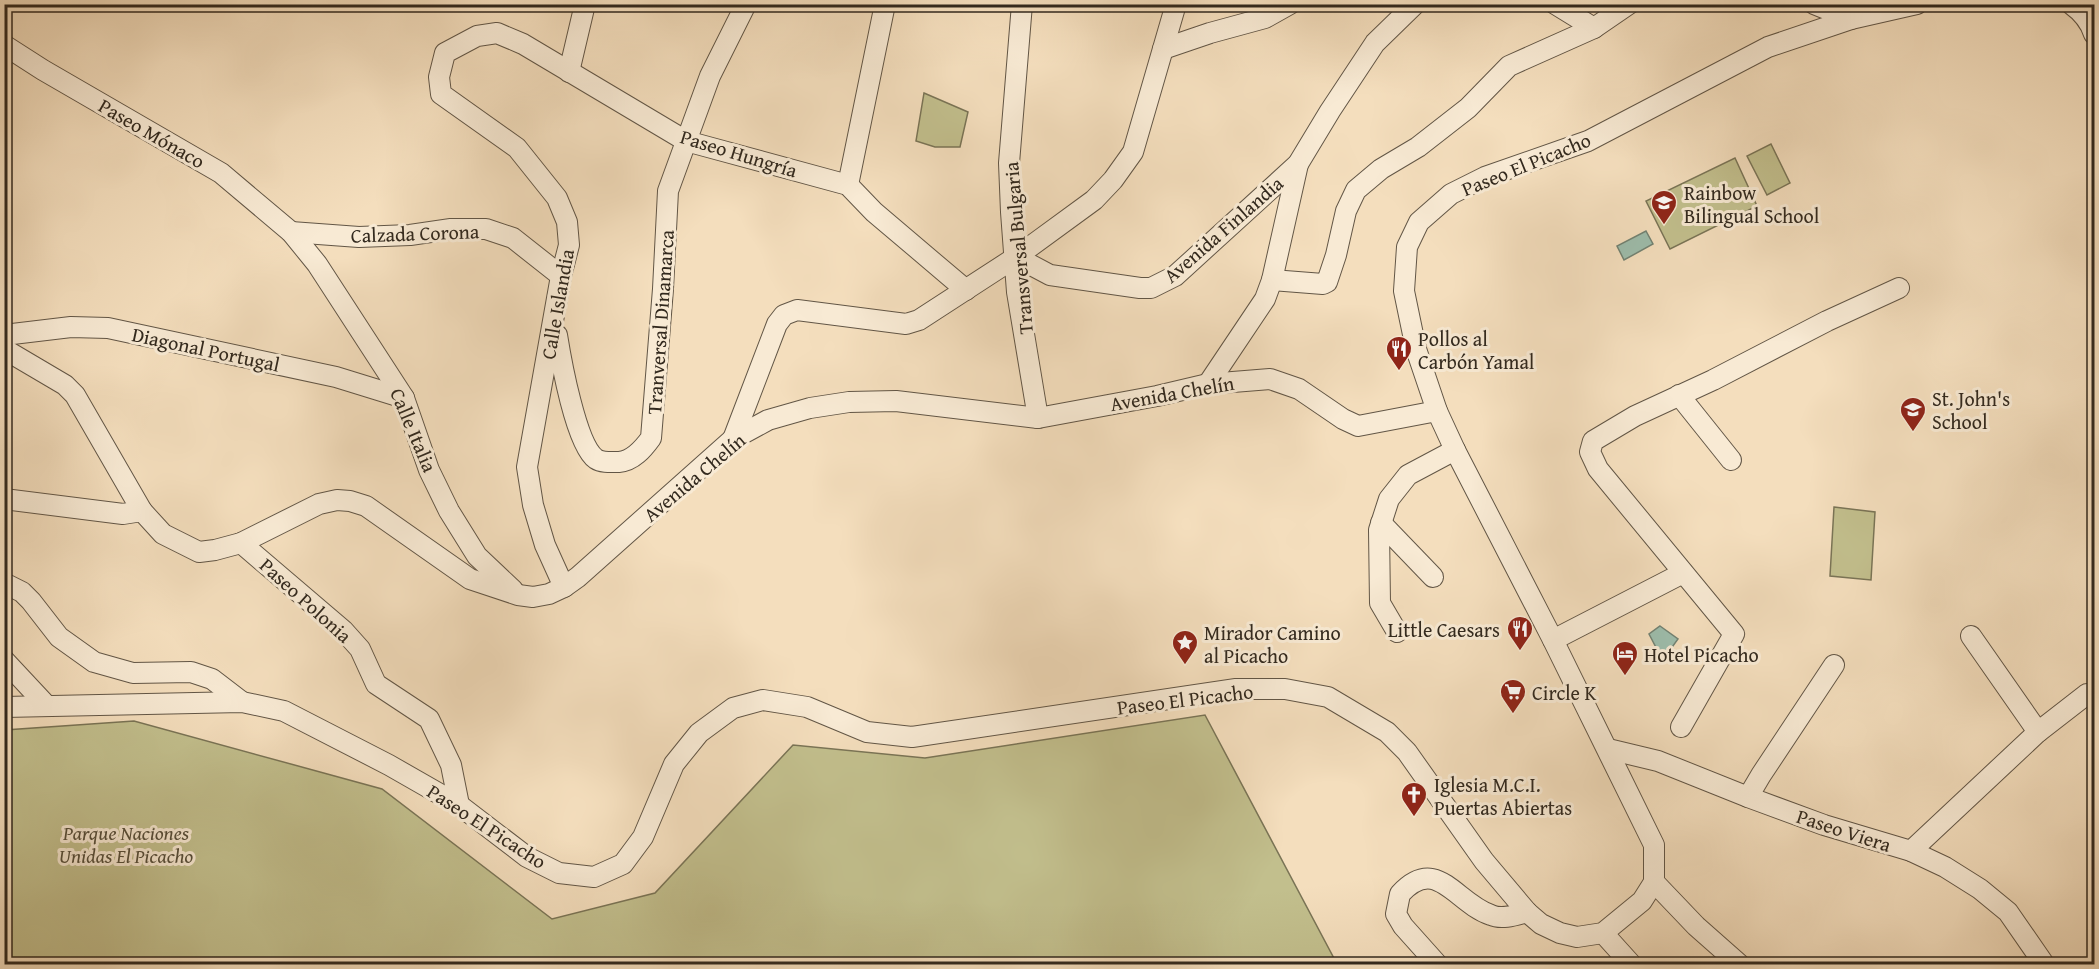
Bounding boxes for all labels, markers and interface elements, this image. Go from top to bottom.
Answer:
street label: Paseo Mónaco [93,91,211,175]
street label: Paseo Hungría [677,121,801,185]
street label: Paseo El Picacho [1457,125,1595,203]
street label: Transversal Bulgaria [996,160,1040,335]
street label: Avenida Finlandia [1157,168,1290,289]
place label: Rainbow Bilingual School [1684,178,1820,230]
school or university icon: Rainbow Bilingual School [1649,188,1679,226]
street label: Calzada Corona [350,216,480,250]
street label: Tranversal Dinamarca [639,228,681,415]
street label: Calle Islandia [533,246,581,361]
street label: Diagonal Portugal [130,319,283,379]
place label: Pollos al Carbón Yamal [1418,324,1535,376]
restaurant icon: Pollos al Carbón Yamal [1384,334,1414,372]
street label: Avenida Chelín [1108,368,1236,418]
street label: Calle Italia [383,384,445,477]
place label: St. John's School [1932,384,2010,436]
school or university icon: St. John's School [1898,395,1928,433]
street label: Avenida Chelín [637,426,751,528]
street label: Paseo Polonia [253,551,359,650]
restaurant icon: Little Caesars [1505,614,1535,652]
place label: Little Caesars [1388,615,1500,644]
place label: Mirador Camino al Picacho [1204,618,1341,670]
place icon: Mirador Camino al Picacho [1170,628,1200,666]
hotel icon: Hotel Picacho [1610,639,1640,677]
place label: Hotel Picacho [1644,640,1759,669]
street label: Paseo El Picacho [1115,676,1255,722]
supermarket icon: Circle K [1498,677,1528,715]
place label: Circle K [1532,678,1596,707]
place label: Iglesia M.C.I. Puertas Abiertas [1434,770,1572,822]
street label: Paseo El Picacho [422,777,552,875]
church icon: Iglesia M.C.I. Puertas Abiertas [1399,780,1429,818]
street label: Paseo Viera [1793,801,1895,859]
park label: Parque Naciones Unidas El Picacho [59,818,194,870]

